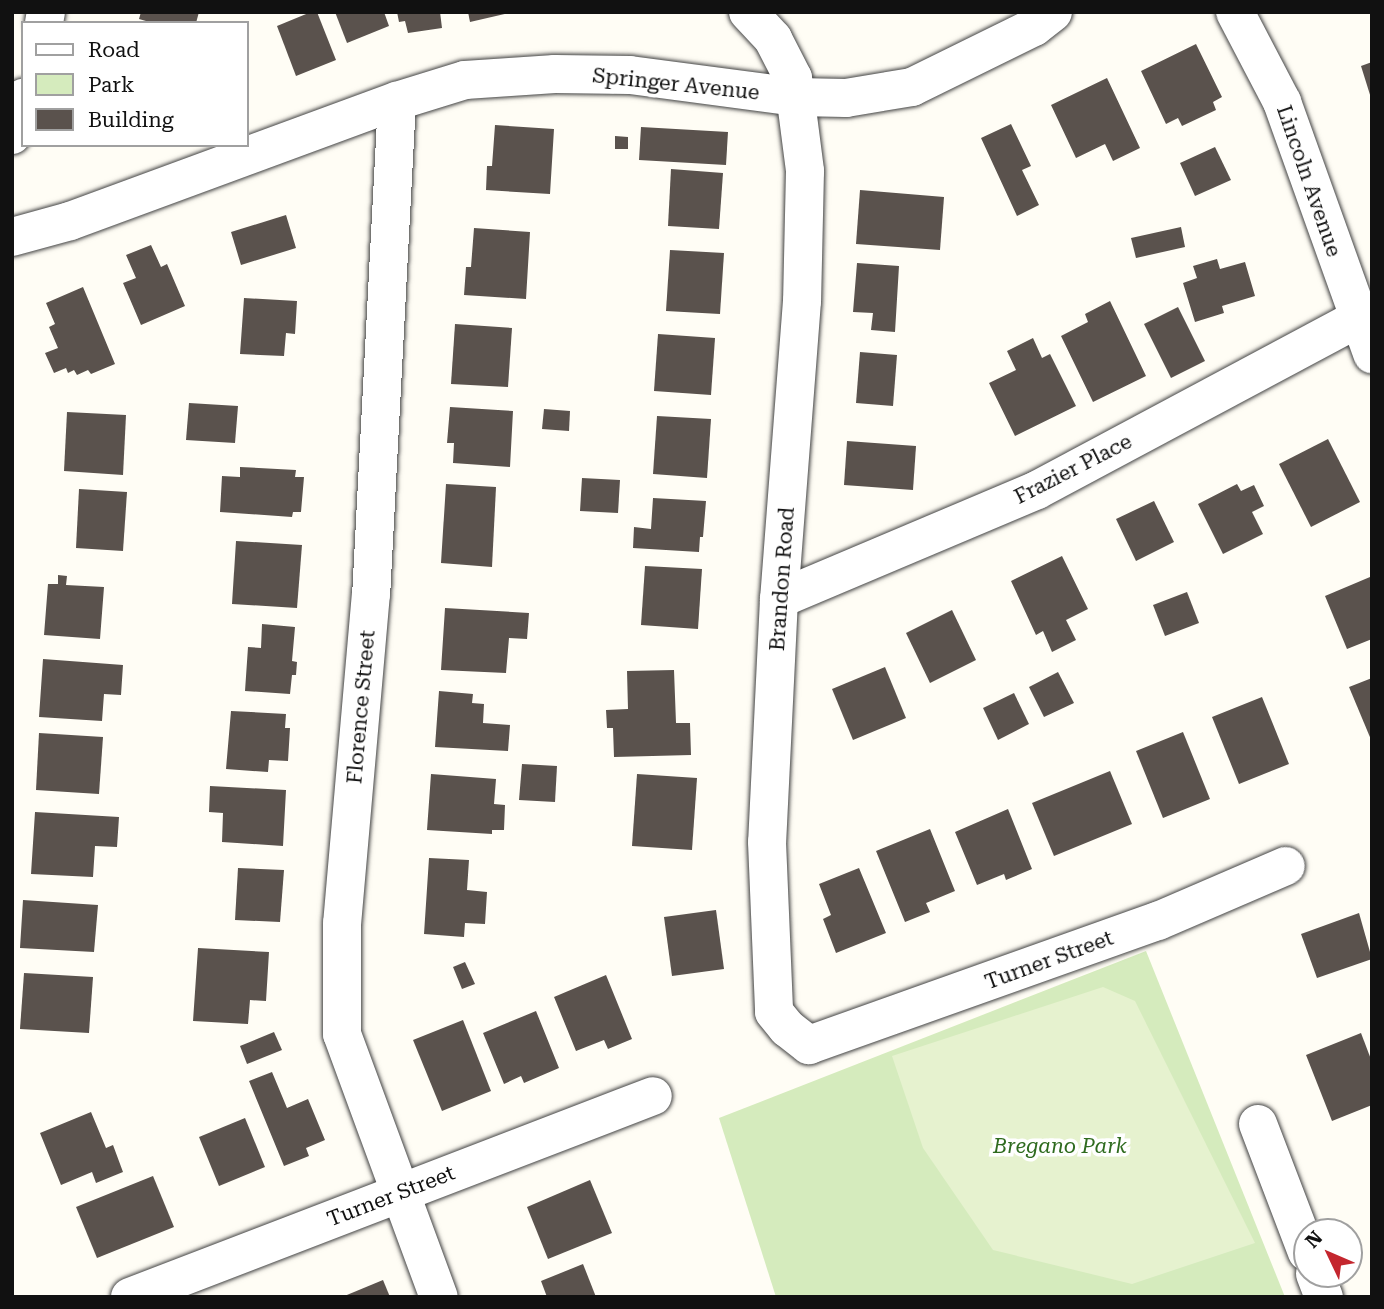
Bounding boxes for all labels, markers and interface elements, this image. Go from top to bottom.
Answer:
legend [21,21,248,147]
text: Road [88,38,140,62]
street label: Springer Avenue [591,63,761,105]
text: Park [88,73,134,97]
street label: Lincoln Avenue [1271,102,1347,260]
text: Building [88,108,174,132]
street label: Frazier Place [1010,429,1136,509]
street label: Brandon Road [764,506,800,652]
street label: Florence Street [342,629,380,785]
street label: Turner Street [981,925,1117,995]
park label: Bregano Park [993,1133,1127,1159]
street label: Turner Street [324,1160,458,1232]
north arrow [1293,1218,1363,1288]
text: N [1301,1226,1327,1253]

